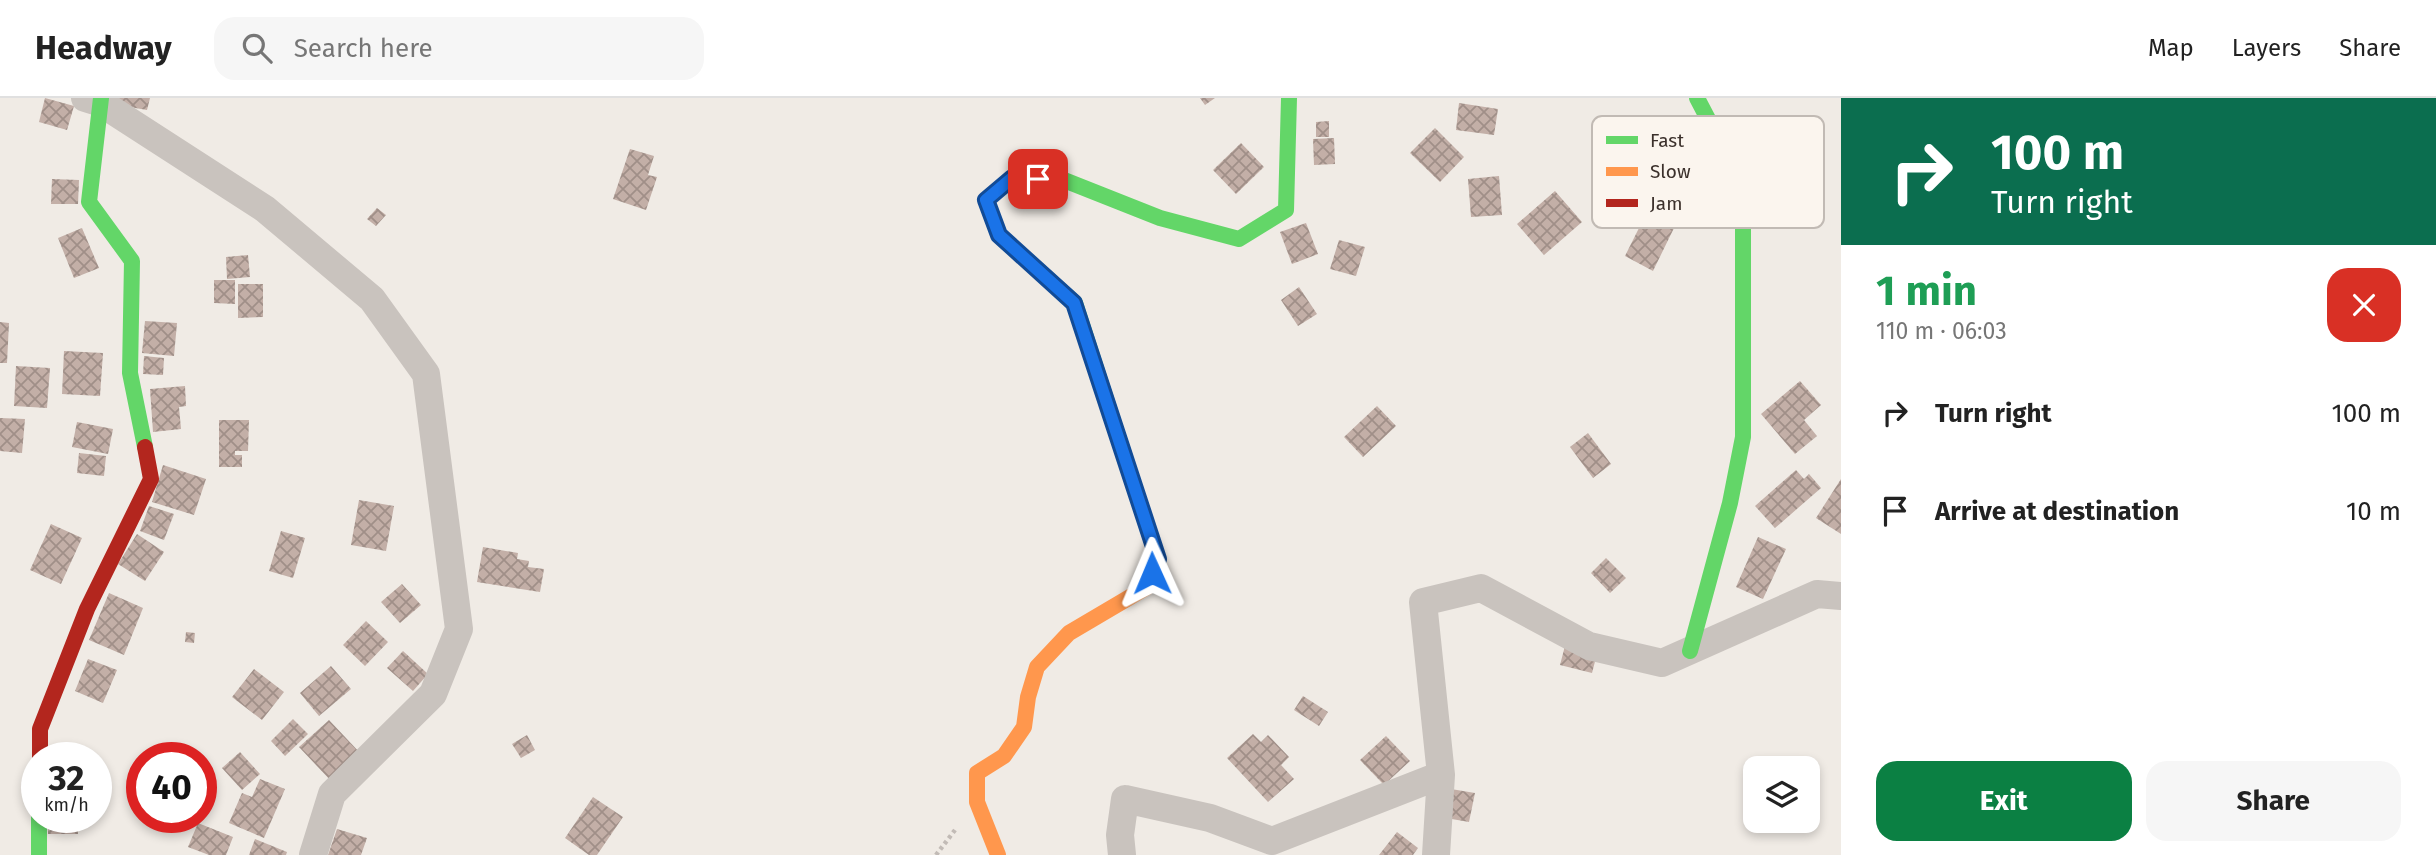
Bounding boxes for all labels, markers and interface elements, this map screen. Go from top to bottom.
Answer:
search box [214,17,704,80]
text: Headway [35,28,172,68]
icon: search [238,29,276,67]
text: Search here [294,33,433,64]
text: Map [2148,34,2194,62]
text: Layers [2232,34,2301,62]
text: Share [2339,34,2401,62]
legend [1592,116,1824,228]
text: 100 m [1991,123,2124,182]
icon: right [1876,126,1967,217]
text: Fast [1650,129,1684,152]
pin [1008,149,1068,209]
icon: arrive [1019,160,1057,198]
text: Slow [1650,160,1691,183]
text: Turn right [1991,183,2133,221]
text: Jam [1650,192,1682,215]
text: 1 min [1876,266,1977,316]
button: close [2327,268,2401,342]
text: 110 m · 06:03 [1876,317,2007,345]
icon: right [1876,394,1914,432]
text: Turn right [1935,398,2052,429]
text: 100 m [2332,398,2401,429]
icon: arrive [1876,492,1914,530]
text: Arrive at destination [1935,496,2179,527]
text: 10 m [2346,496,2401,527]
position arrow [1115,536,1189,610]
speed limit sign: 40 [126,742,217,833]
map controls [1743,756,1820,833]
button: layers [1743,756,1820,833]
text: 32 [49,757,84,799]
button: Exit [1876,761,2132,841]
button: Share [2146,761,2401,841]
text: km/h [44,794,89,816]

